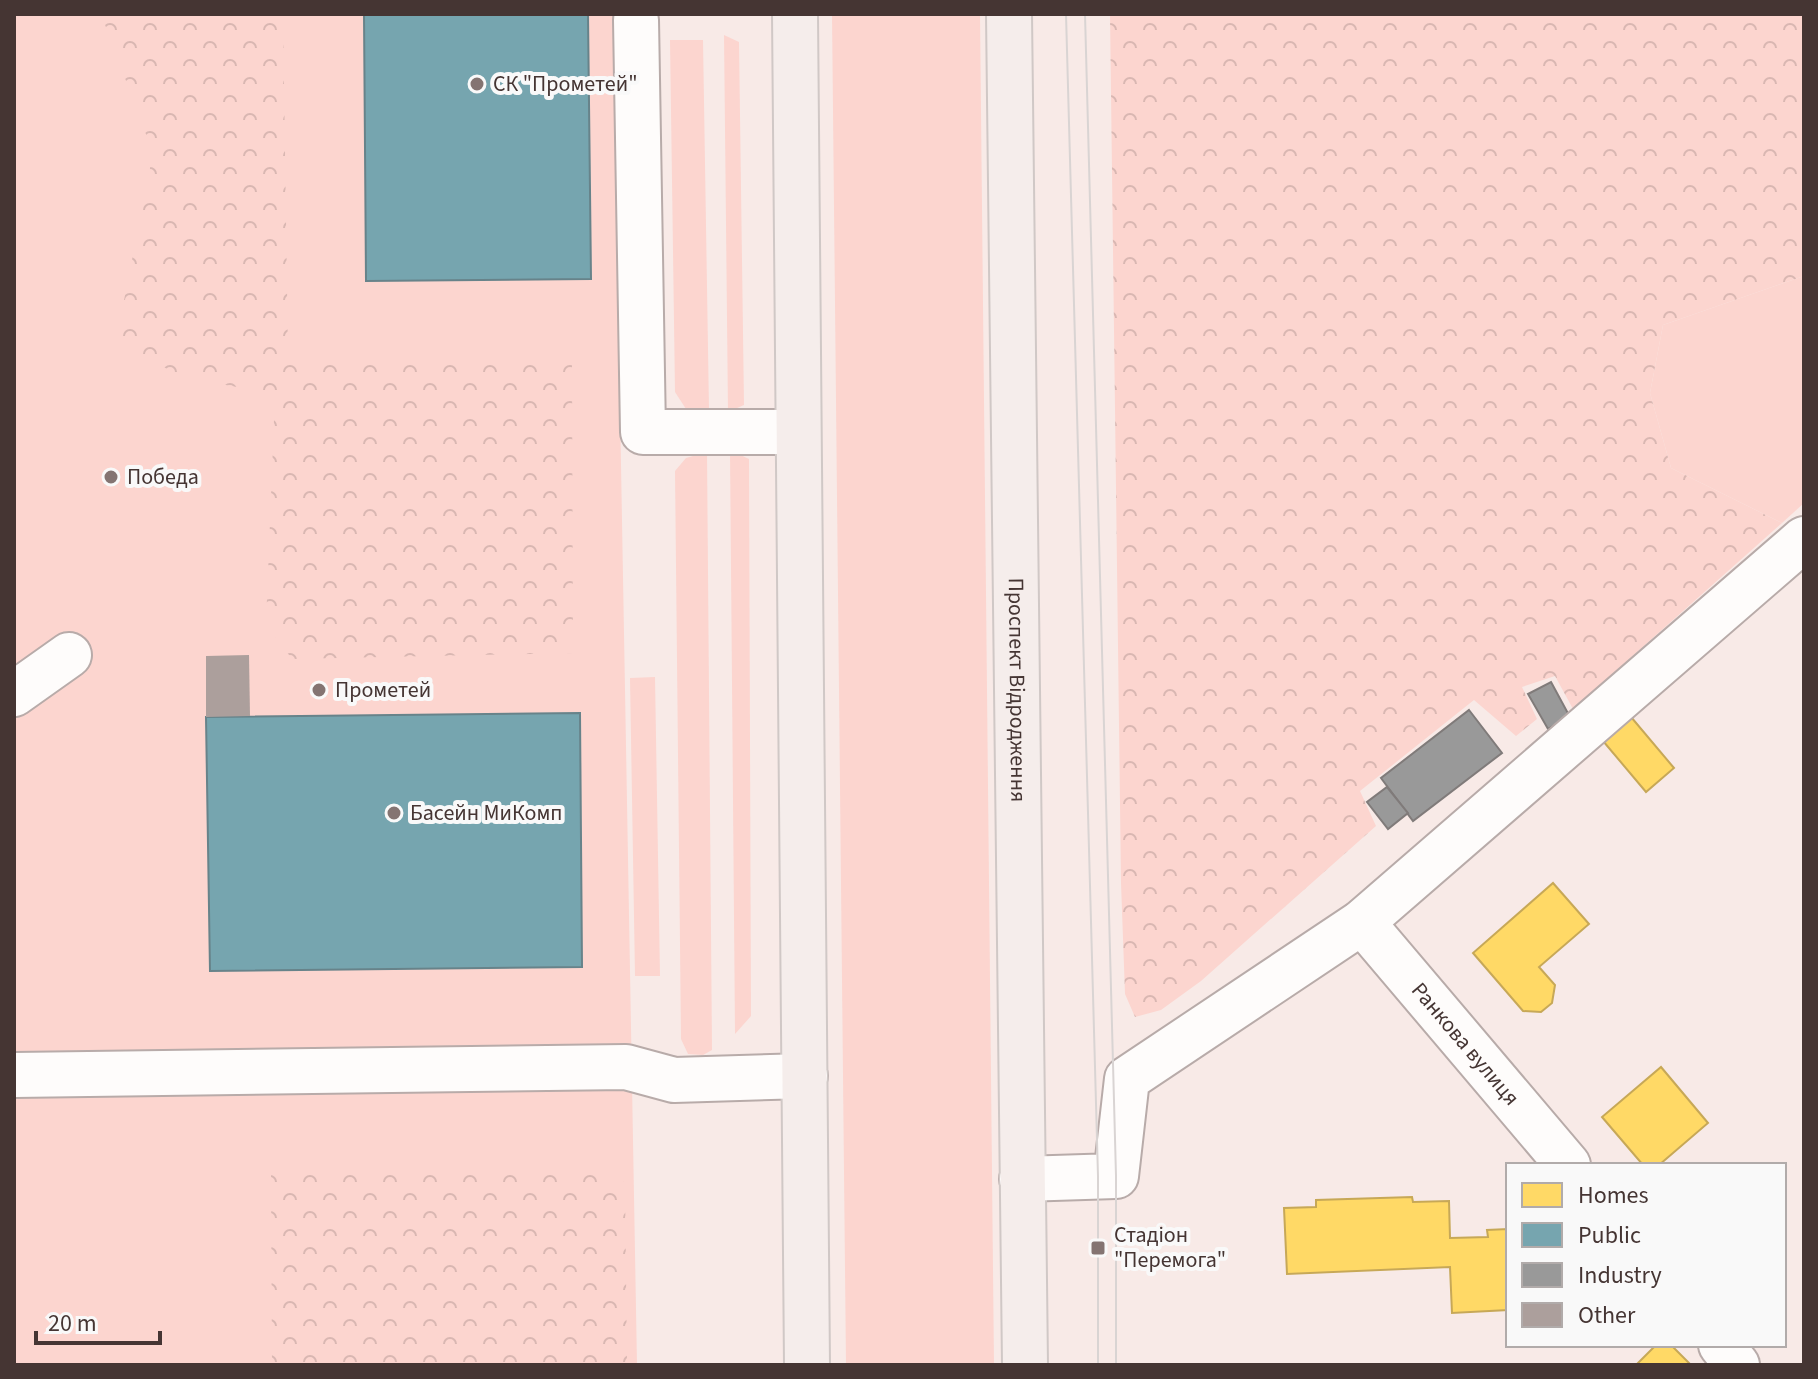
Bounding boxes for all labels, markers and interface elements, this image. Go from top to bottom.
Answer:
place label: СК "Прометей" [493,68,638,100]
marker: СК "Прометей" [468,75,486,93]
place label: Победа [127,461,199,493]
marker: Победа [102,468,120,486]
street label: Проспект Відродження [1000,577,1034,802]
place label: Прометей [335,674,431,706]
marker: Прометей [310,681,328,699]
place label: Басейн МиКомп [410,797,563,829]
marker: Басейн МиКомп [385,804,403,822]
street label: Ранкова вулиця [1404,975,1527,1113]
legend [1506,1163,1786,1347]
text: Homes [1578,1178,1649,1213]
text: Public [1578,1218,1641,1253]
place label: Стадіон "Перемога" [1114,1219,1226,1276]
marker: Стадіон "Перемога" [1089,1239,1107,1257]
text: Industry [1578,1258,1662,1293]
scale bar [36,1295,160,1345]
text: Other [1578,1298,1636,1333]
text: 20 m [48,1306,97,1341]

